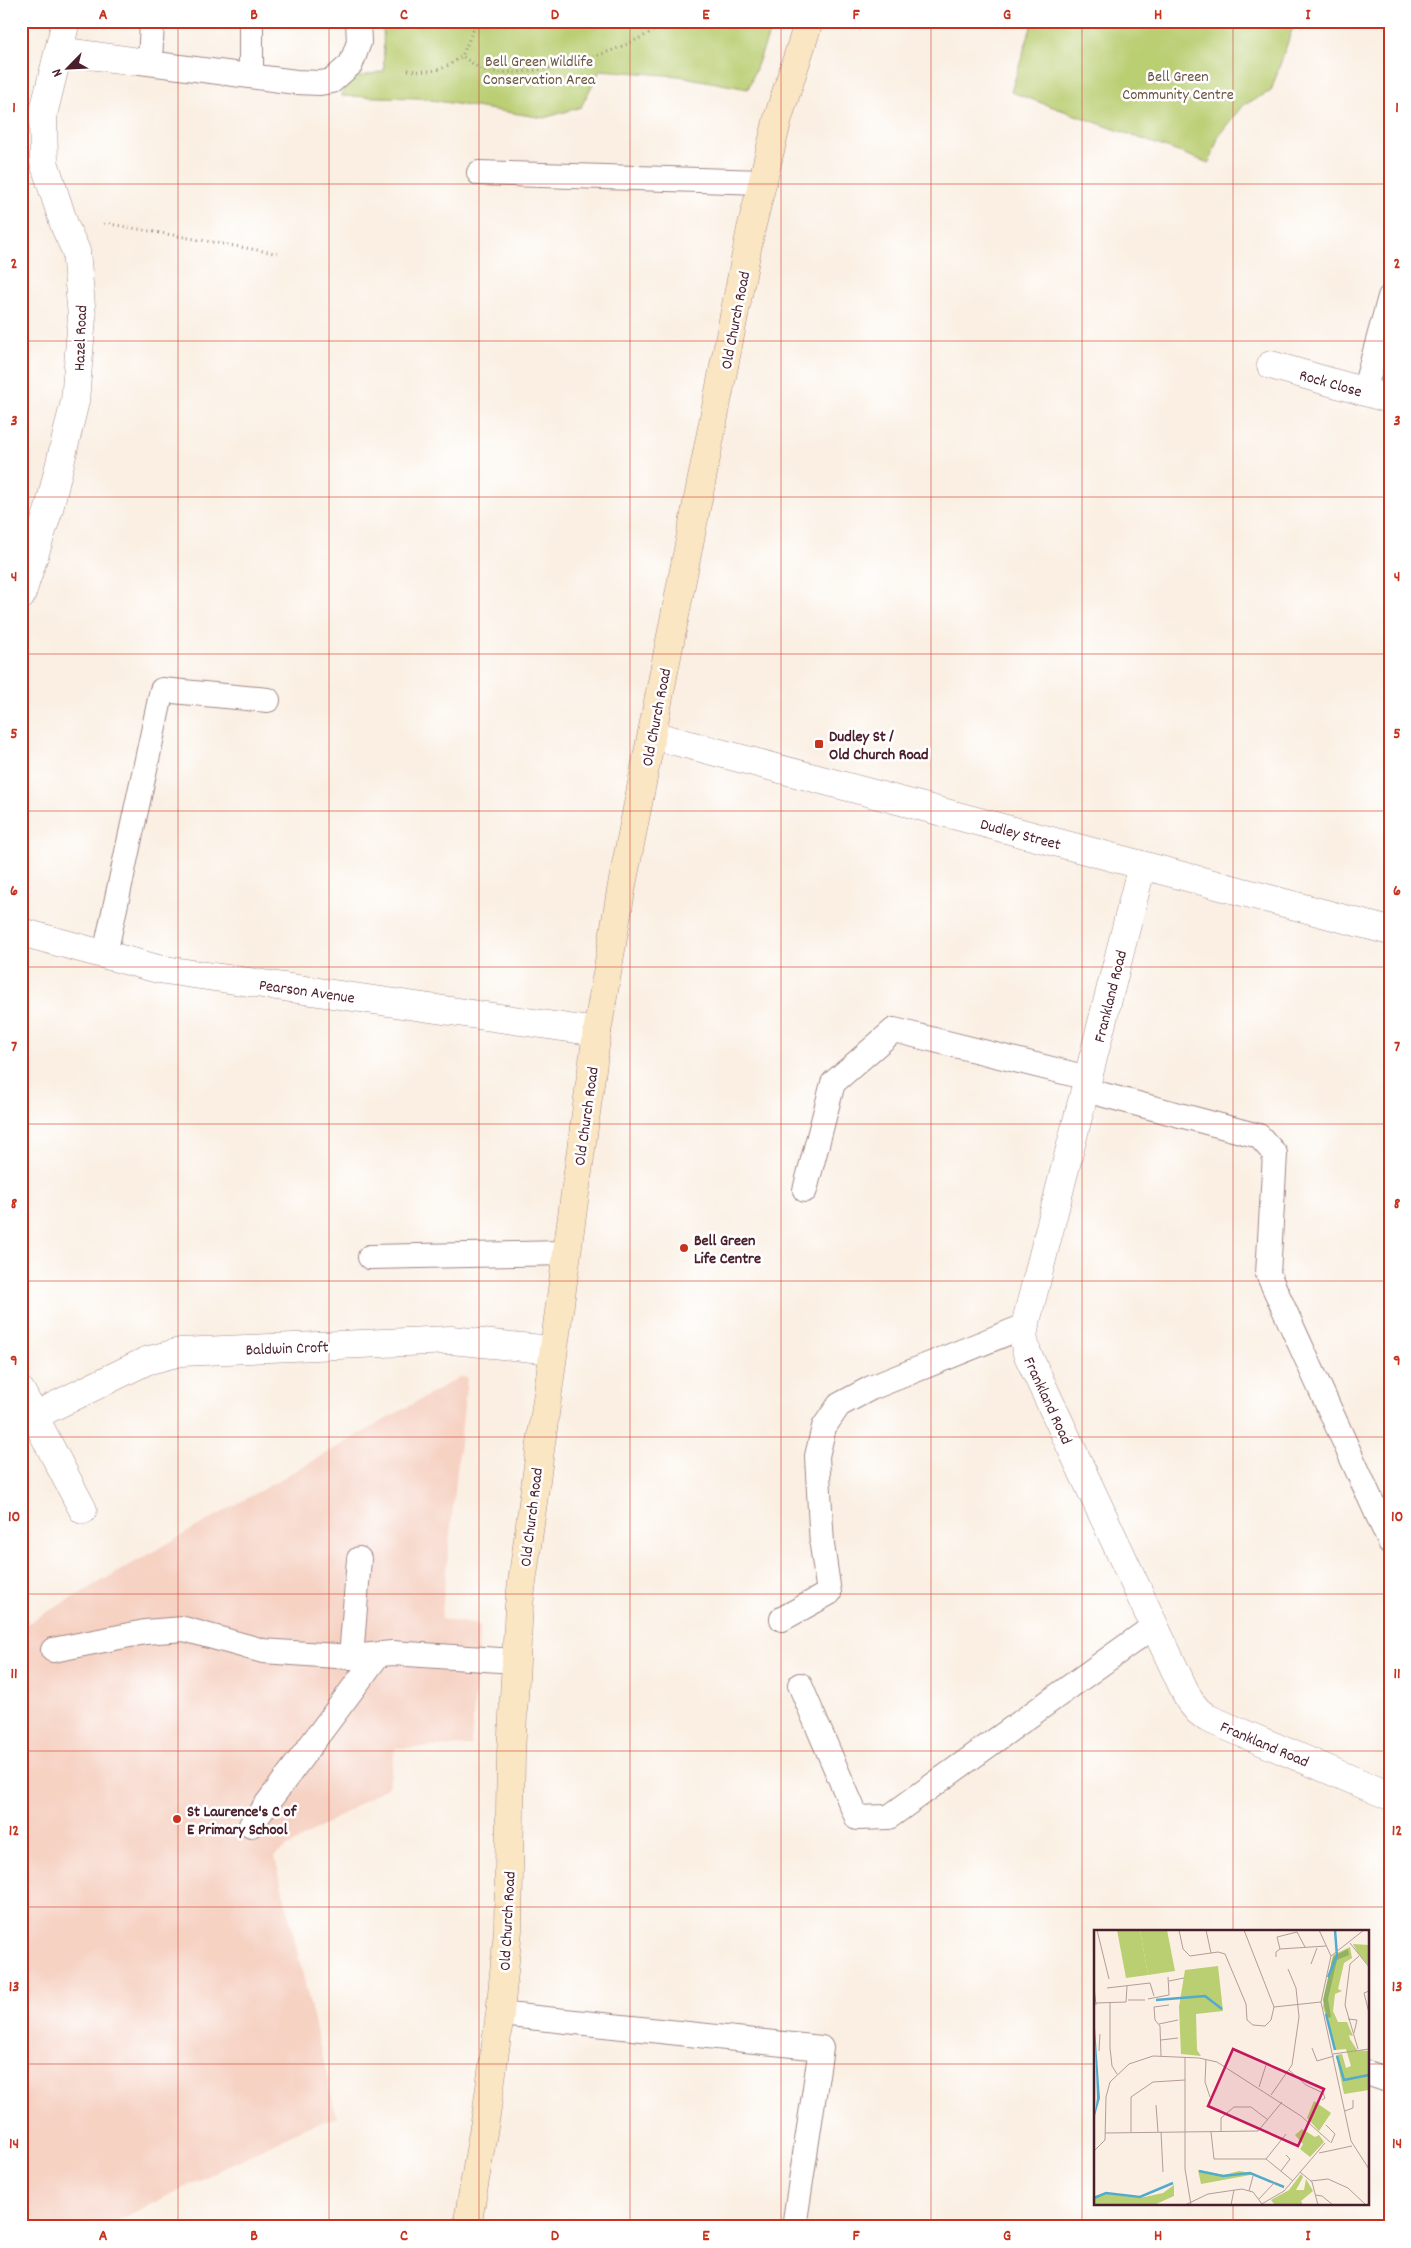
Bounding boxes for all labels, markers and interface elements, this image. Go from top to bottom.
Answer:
text: A [99,4,108,27]
text: B [250,4,258,27]
text: C [400,4,408,27]
text: D [551,4,560,27]
text: E [702,4,710,27]
text: F [852,4,860,27]
text: G [1003,4,1011,27]
text: H [1154,4,1162,27]
text: I [1306,4,1312,27]
north arrow [42,42,92,92]
park label: Bell Green Wildlife Conservation Area [483,51,596,92]
text: N [47,65,68,80]
park label: Bell Green Community Centre [1122,66,1234,107]
text: 1 [12,97,16,120]
text: 1 [1395,97,1399,120]
text: 2 [11,253,18,276]
text: 2 [1394,253,1401,276]
street label: Old Church Road [716,269,757,372]
street label: Hazel Road [69,305,94,372]
street label: Rock Close [1296,365,1364,404]
text: 3 [10,410,18,433]
text: 3 [1393,410,1401,433]
text: 4 [11,566,17,589]
text: 4 [1394,566,1400,589]
street label: Old Church Road [637,666,678,769]
text: 5 [10,723,18,746]
text: 5 [1393,723,1401,746]
place label: Dudley St / Old Church Road [829,726,929,767]
marker: Dudley St / Old Church Road [813,738,825,750]
street label: Dudley Street [978,814,1063,857]
text: 6 [10,880,18,903]
text: 6 [1393,880,1401,903]
street label: Frankland Road [1089,948,1134,1045]
street label: Pearson Avenue [257,974,356,1011]
text: 7 [11,1036,17,1059]
text: 7 [1394,1036,1400,1059]
street label: Old Church Road [569,1065,606,1167]
text: 8 [11,1193,18,1216]
text: 8 [1394,1193,1401,1216]
place label: Bell Green Life Centre [694,1230,761,1271]
marker: Bell Green Life Centre [678,1242,690,1254]
street label: Baldwin Croft [245,1337,329,1362]
text: 9 [10,1350,18,1373]
text: 9 [1393,1350,1401,1373]
street label: Frankland Road [1016,1353,1077,1449]
street label: Old Church Road [515,1466,550,1568]
text: 10 [8,1506,20,1529]
text: 10 [1391,1506,1403,1529]
text: 11 [10,1663,18,1686]
text: 11 [1393,1663,1401,1686]
street label: Frankland Road [1216,1716,1312,1774]
place label: St Laurence's C of E Primary School [187,1801,298,1842]
marker: St Laurence's C of E Primary School [171,1813,183,1825]
text: 12 [9,1820,19,1843]
text: 12 [1392,1820,1402,1843]
street label: Old Church Road [494,1871,523,1971]
inset map [1094,1930,1368,2206]
text: 13 [9,1976,19,1999]
text: 13 [1392,1976,1402,1999]
text: 14 [9,2133,19,2156]
text: 14 [1392,2133,1402,2156]
text: A [99,2225,108,2248]
text: B [250,2225,258,2248]
text: C [400,2225,408,2248]
text: D [551,2225,560,2248]
text: E [702,2225,710,2248]
text: F [852,2225,860,2248]
text: G [1003,2225,1011,2248]
text: H [1154,2225,1162,2248]
text: I [1306,2225,1312,2248]

